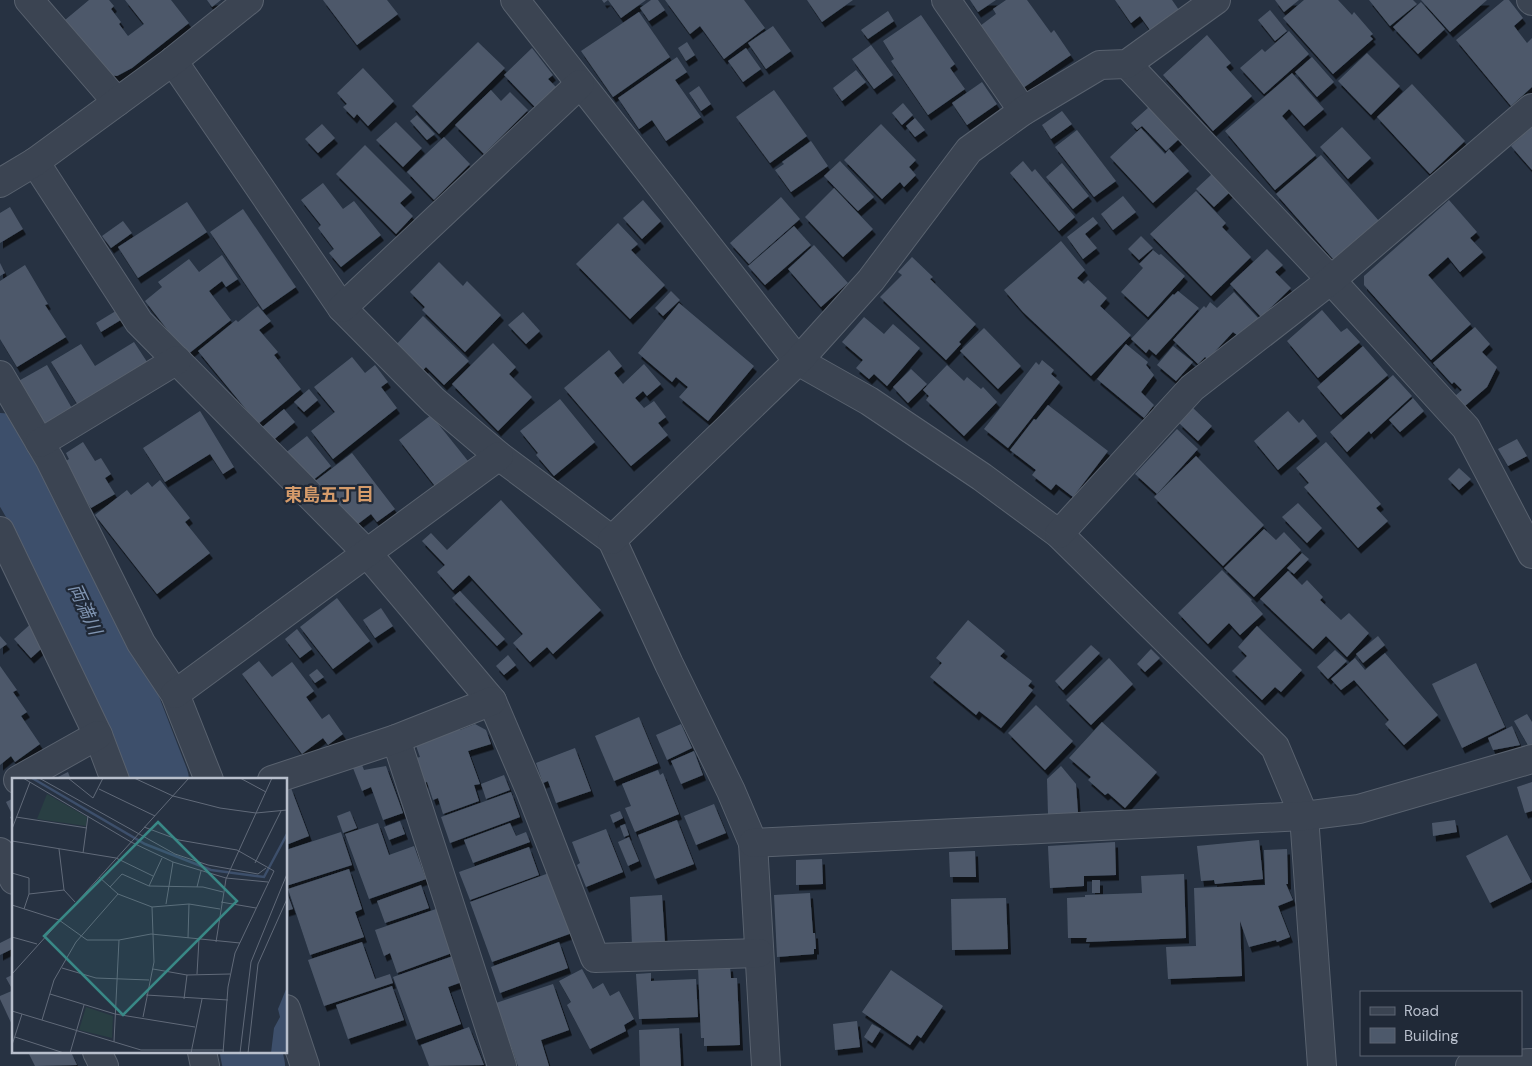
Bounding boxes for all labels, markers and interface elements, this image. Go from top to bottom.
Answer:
district label: 東島五丁目 [284,483,374,507]
water label: 両満川 [63,579,108,640]
inset map [12,778,288,1054]
legend [1360,991,1522,1056]
text: Road [1404,1001,1439,1021]
text: Building [1404,1026,1459,1046]

